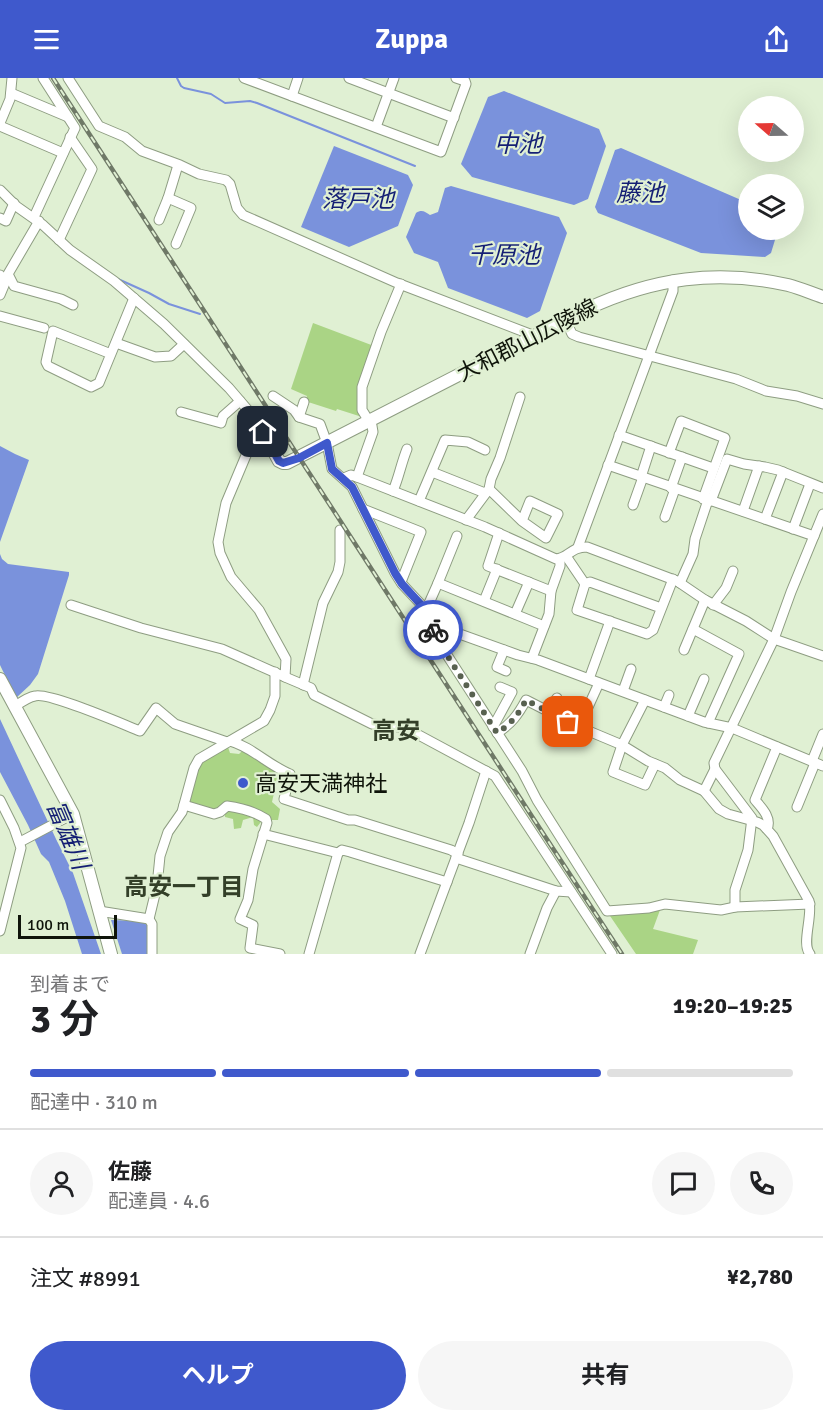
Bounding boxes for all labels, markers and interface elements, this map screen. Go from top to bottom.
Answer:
icon: menu [30,23,63,56]
text: Zuppa [375,23,448,56]
icon: share [760,23,793,56]
north arrow [738,96,804,162]
map controls [738,96,804,240]
water label: 中池 [494,129,544,159]
button: layers [738,174,804,240]
water label: 藤池 [616,178,666,208]
water label: 落戸池 [322,184,396,214]
water label: 千原池 [468,240,542,270]
street label: 大和郡山広陵線 [452,293,602,387]
pin [237,406,288,457]
icon: home [246,415,279,448]
courier [403,600,463,660]
icon: bike [417,614,450,647]
pin [542,696,593,747]
icon: bag [551,705,584,738]
district label: 高安 [372,716,420,746]
place label: 高安天満神社 [255,770,387,797]
marker: 高安天満神社 [236,776,250,790]
water label: 富雄川 [40,796,97,877]
district label: 高安一丁目 [124,872,244,902]
scale bar [18,912,117,940]
text: 100 m [27,915,69,935]
text: 到着まで [30,972,110,997]
text: 19:20–19:25 [673,992,793,1019]
text: 3 分 [30,995,99,1043]
text: 配達中 · 310 m [30,1090,158,1115]
button: person [30,1152,93,1215]
button: chat [652,1152,715,1215]
button: phone [730,1152,793,1215]
text: 佐藤 [108,1158,152,1185]
text: 配達員 · 4.6 [108,1189,210,1214]
text: ¥2,780 [727,1263,793,1290]
text: 注文 #8991 [30,1265,141,1292]
button: ヘルプ [30,1341,406,1410]
button: 共有 [418,1341,793,1410]

